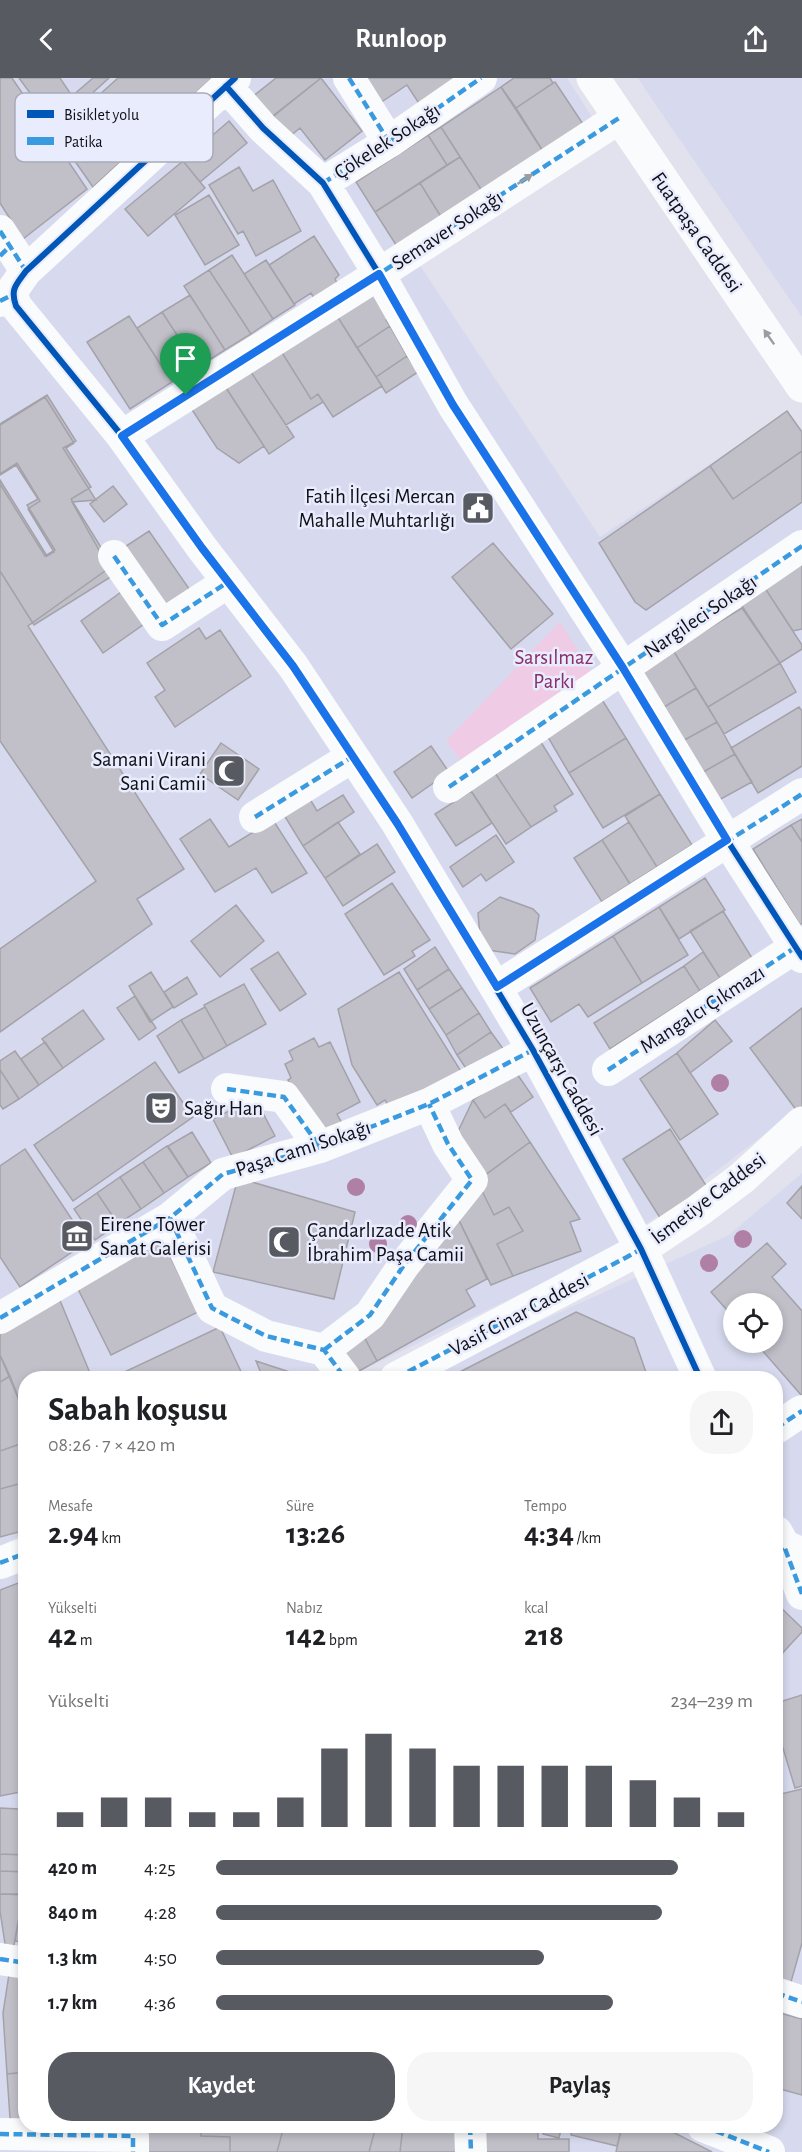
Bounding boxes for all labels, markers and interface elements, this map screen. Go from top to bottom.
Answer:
icon: back [30,23,63,56]
icon: share [739,23,772,56]
text: Runloop [355,25,447,52]
legend [15,93,213,162]
street label: Çökelek Sokağı [331,99,444,183]
text: Bisiklet yolu [64,107,139,124]
text: Patika [64,134,103,150]
street label: Fuatpaşa Caddesi [647,168,746,296]
one-way arrow [517,173,533,185]
street label: Semaver Sokağı [388,187,507,274]
one-way arrow [763,330,775,346]
pin [160,333,211,395]
icon: arrive [169,342,202,375]
place label: Fatih İlçesi Mercan Mahalle Muhtarlığı [298,485,455,531]
public building icon: Fatih İlçesi Mercan Mahalle Muhtarlığı [460,490,496,526]
street label: Nargileci Sokağı [640,571,760,662]
park label: Sarsılmaz Parkı [515,647,593,692]
place label: Samani Virani Sani Camii [92,749,206,794]
mosque icon: Samani Virani Sani Camii [211,753,247,789]
street label: Mangalcı Çıkmazı [636,961,768,1057]
street label: Uzunçarşı Caddesi [516,999,607,1139]
theatre icon: Sağır Han [143,1090,179,1126]
place label: Sağır Han [184,1098,263,1119]
street label: Paşa Cami Sokağı [233,1117,373,1180]
street label: İsmetiye Caddesi [646,1148,770,1248]
place label: Eirene Tower Sanat Galerisi [100,1214,211,1259]
museum icon: Eirene Tower Sanat Galerisi [59,1218,95,1254]
place label: Çandarlızade Atik İbrahim Paşa Camii [307,1220,464,1265]
mosque icon: Çandarlızade Atik İbrahim Paşa Camii [266,1224,302,1260]
street label: Vasif Cinar Caddesi [446,1269,592,1360]
map controls [723,1293,783,1353]
button: locate [723,1293,783,1353]
button: share [690,1391,753,1454]
text: Sabah koşusu [48,1394,227,1427]
text: 08:26 · 7 × 420 m [48,1435,175,1455]
text: Mesafe [48,1498,93,1514]
text: Süre [286,1498,314,1514]
text: Tempo [524,1498,567,1514]
text: 2.94 [48,1519,99,1549]
text: 13:26 [286,1519,345,1549]
text: 4:34 [524,1519,574,1549]
text: km [99,1530,121,1546]
text: /km [574,1530,601,1546]
text: Yükselti [48,1600,97,1616]
text: Nabız [286,1600,323,1616]
text: kcal [524,1600,548,1616]
text: 42 [48,1621,77,1651]
text: 142 [286,1621,326,1651]
text: 218 [524,1621,564,1651]
text: m [77,1632,93,1648]
text: bpm [326,1632,358,1648]
text: Yükselti [48,1691,109,1711]
text: 234–239 m [670,1691,753,1711]
text: 420 m [48,1858,97,1878]
text: 4:25 [144,1858,176,1878]
text: 840 m [48,1903,98,1923]
text: 4:28 [144,1903,177,1923]
text: 1.3 km [48,1948,97,1968]
text: 4:50 [144,1948,177,1968]
text: 1.7 km [48,1993,97,2013]
text: 4:36 [144,1993,176,2013]
button: Kaydet [48,2052,395,2121]
button: Paylaş [407,2052,753,2121]

